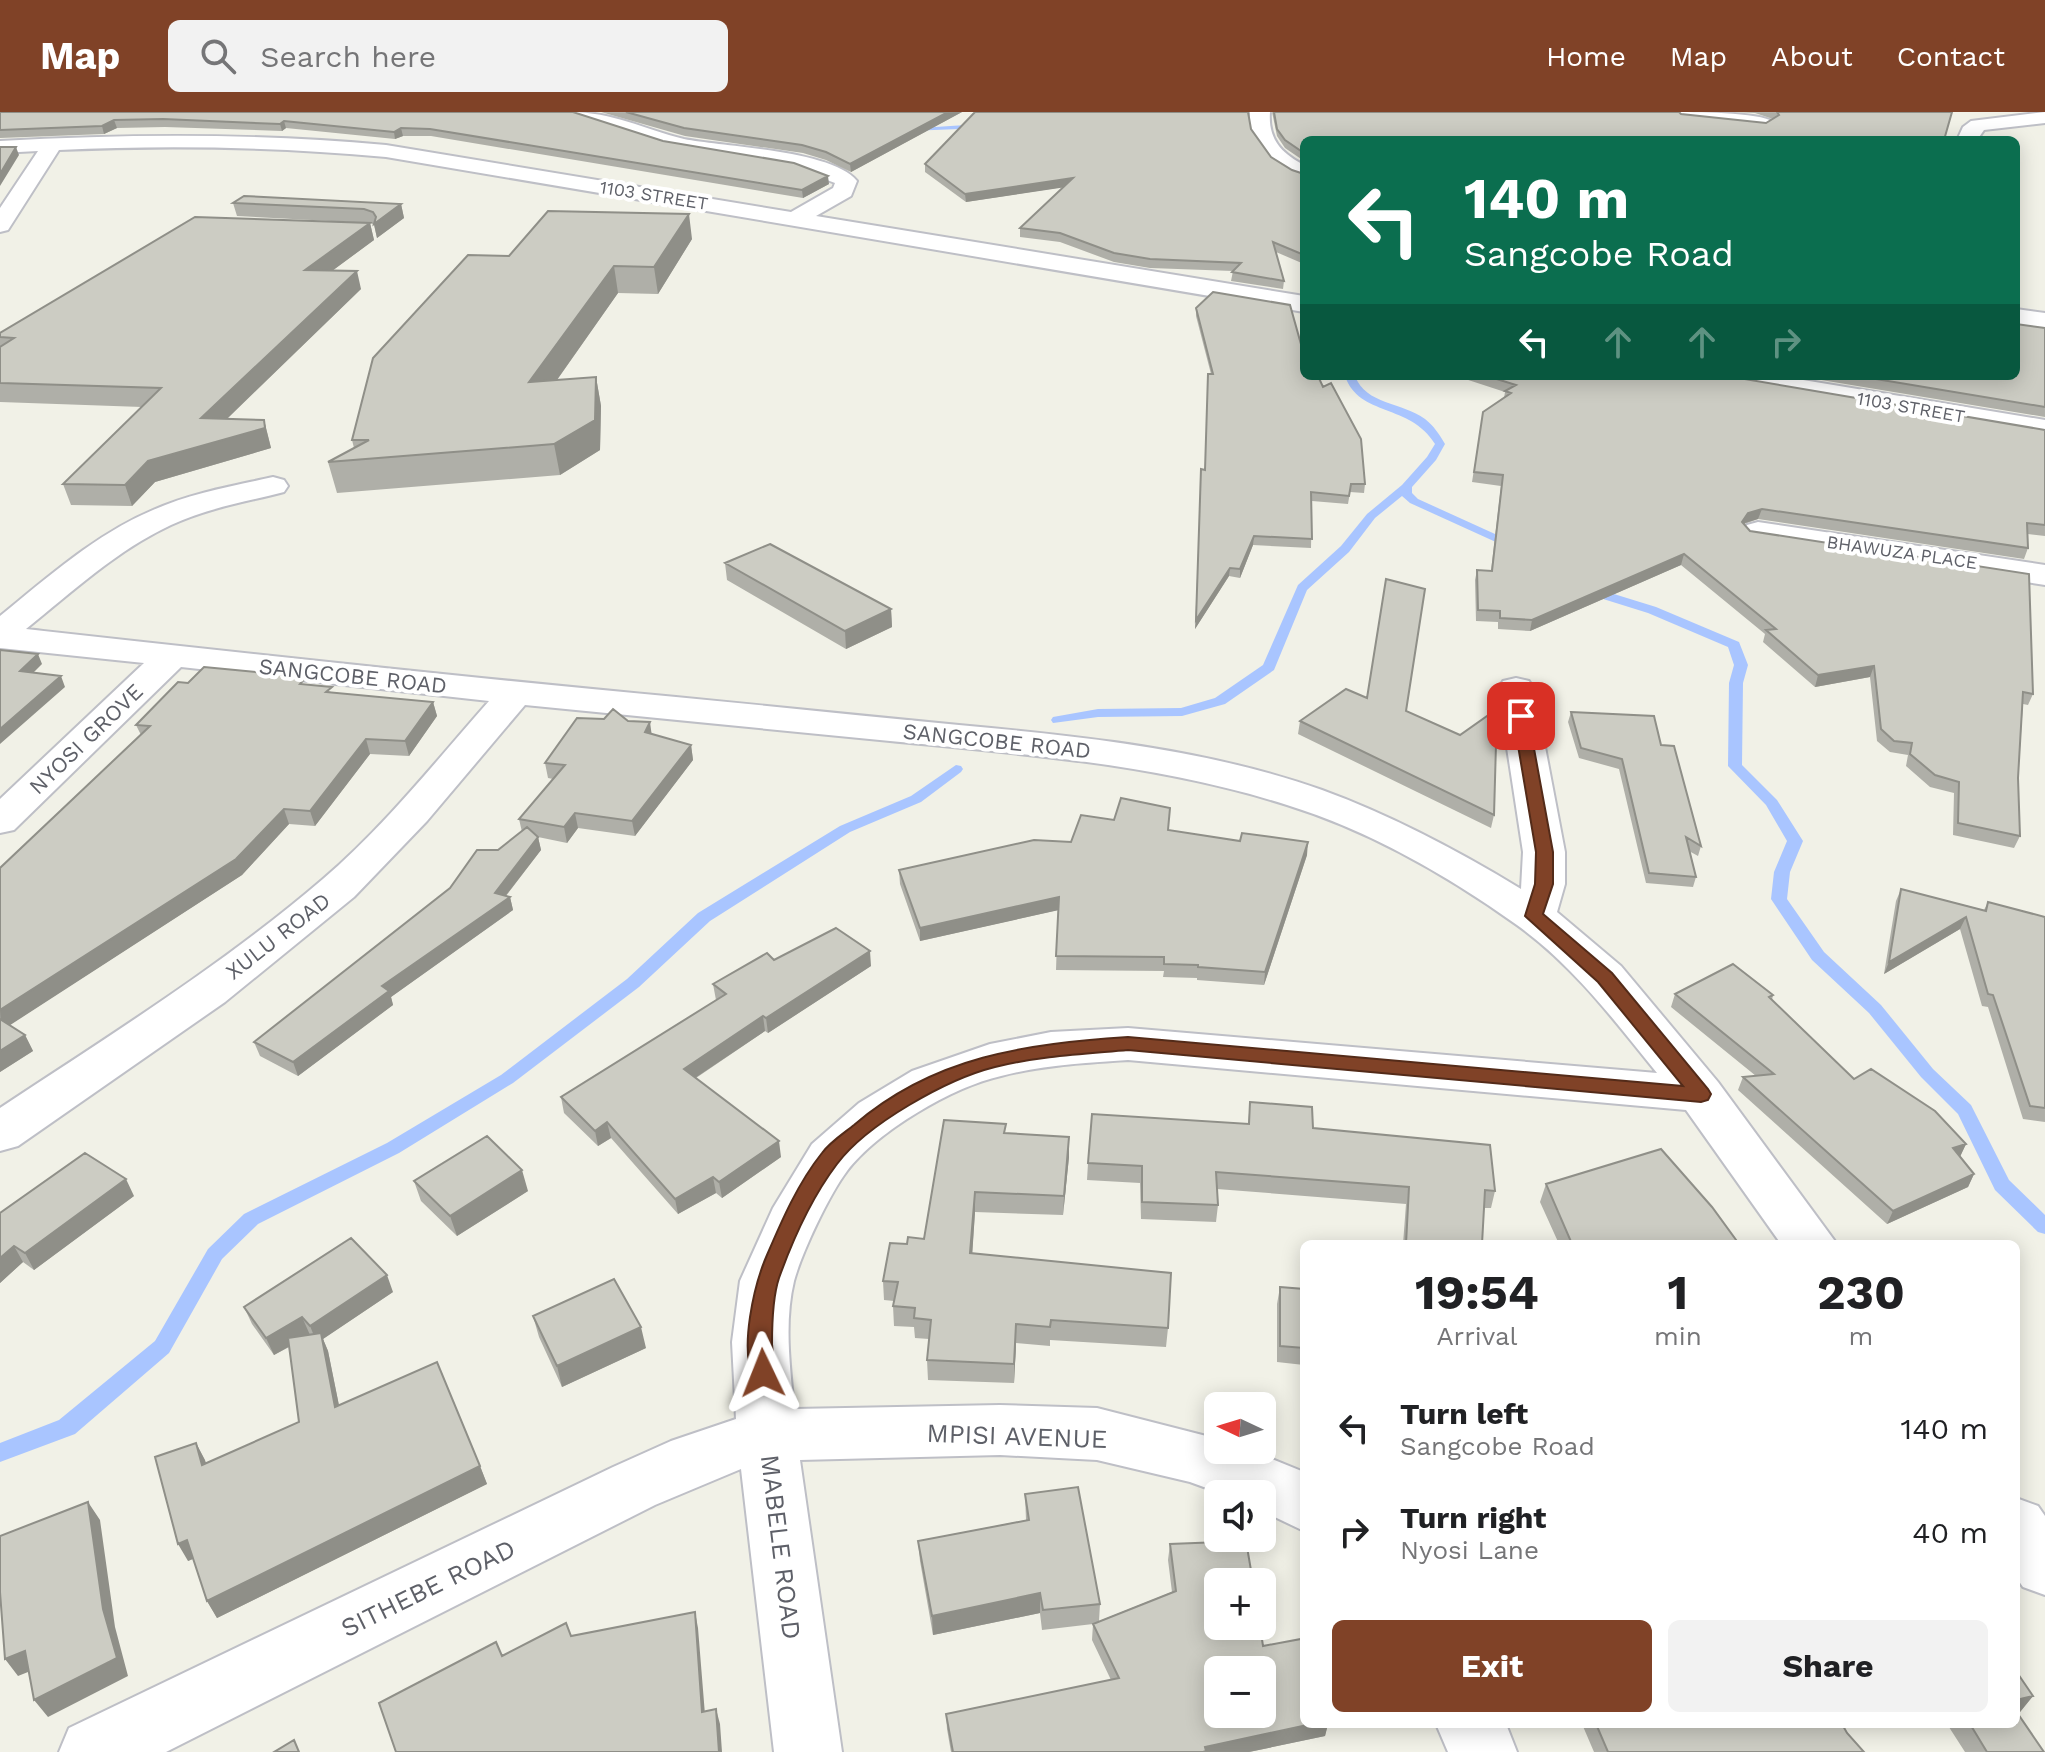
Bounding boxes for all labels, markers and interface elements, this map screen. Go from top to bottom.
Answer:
search box [168,20,728,92]
text: Map [40,34,120,78]
icon: search [196,34,240,78]
text: Search here [260,39,436,74]
text: Home [1546,40,1626,73]
text: Map [1670,40,1727,73]
text: About [1771,40,1853,73]
text: Contact [1897,40,2005,73]
text: 140 m [1464,166,1629,232]
icon: left [1332,168,1436,272]
street label: 1103 STREET [598,176,710,214]
text: Sangcobe Road [1464,233,1734,275]
icon: left [1512,320,1556,364]
icon: ahead [1596,320,1640,364]
icon: ahead [1680,320,1724,364]
icon: right [1764,320,1808,364]
street label: 1103 STREET [1855,387,1967,427]
street label: BHAWUZA PLACE [1825,531,1979,573]
street label: SANGCOBE ROAD [258,654,448,698]
street label: NYOSI GROVE [24,679,148,799]
pin [1487,682,1555,750]
icon: arrive [1499,694,1543,738]
street label: SANGCOBE ROAD [902,719,1092,763]
street label: XULU ROAD [221,888,335,984]
text: 19:54 [1415,1264,1539,1321]
text: 1 [1668,1264,1688,1321]
text: 230 [1817,1264,1905,1321]
text: Arrival [1436,1321,1518,1351]
text: min [1654,1321,1702,1351]
text: m [1848,1321,1873,1351]
position arrow [721,1331,805,1415]
north arrow [1204,1392,1276,1464]
map controls [1204,1392,1276,1728]
text: Turn left [1400,1396,1528,1431]
icon: left [1332,1406,1376,1450]
text: 140 m [1900,1411,1988,1446]
street label: MPISI AVENUE [926,1418,1108,1454]
text: Sangcobe Road [1400,1431,1595,1461]
street label: MABELE ROAD [755,1453,807,1641]
button: sound [1204,1480,1276,1552]
text: Turn right [1400,1500,1546,1535]
icon: right [1332,1510,1376,1554]
text: 40 m [1912,1515,1988,1550]
street label: SITHEBE ROAD [336,1533,520,1643]
text: Nyosi Lane [1400,1535,1539,1565]
button: + [1204,1568,1276,1640]
button: Exit [1332,1620,1652,1712]
button: Share [1668,1620,1988,1712]
button: − [1204,1656,1276,1728]

